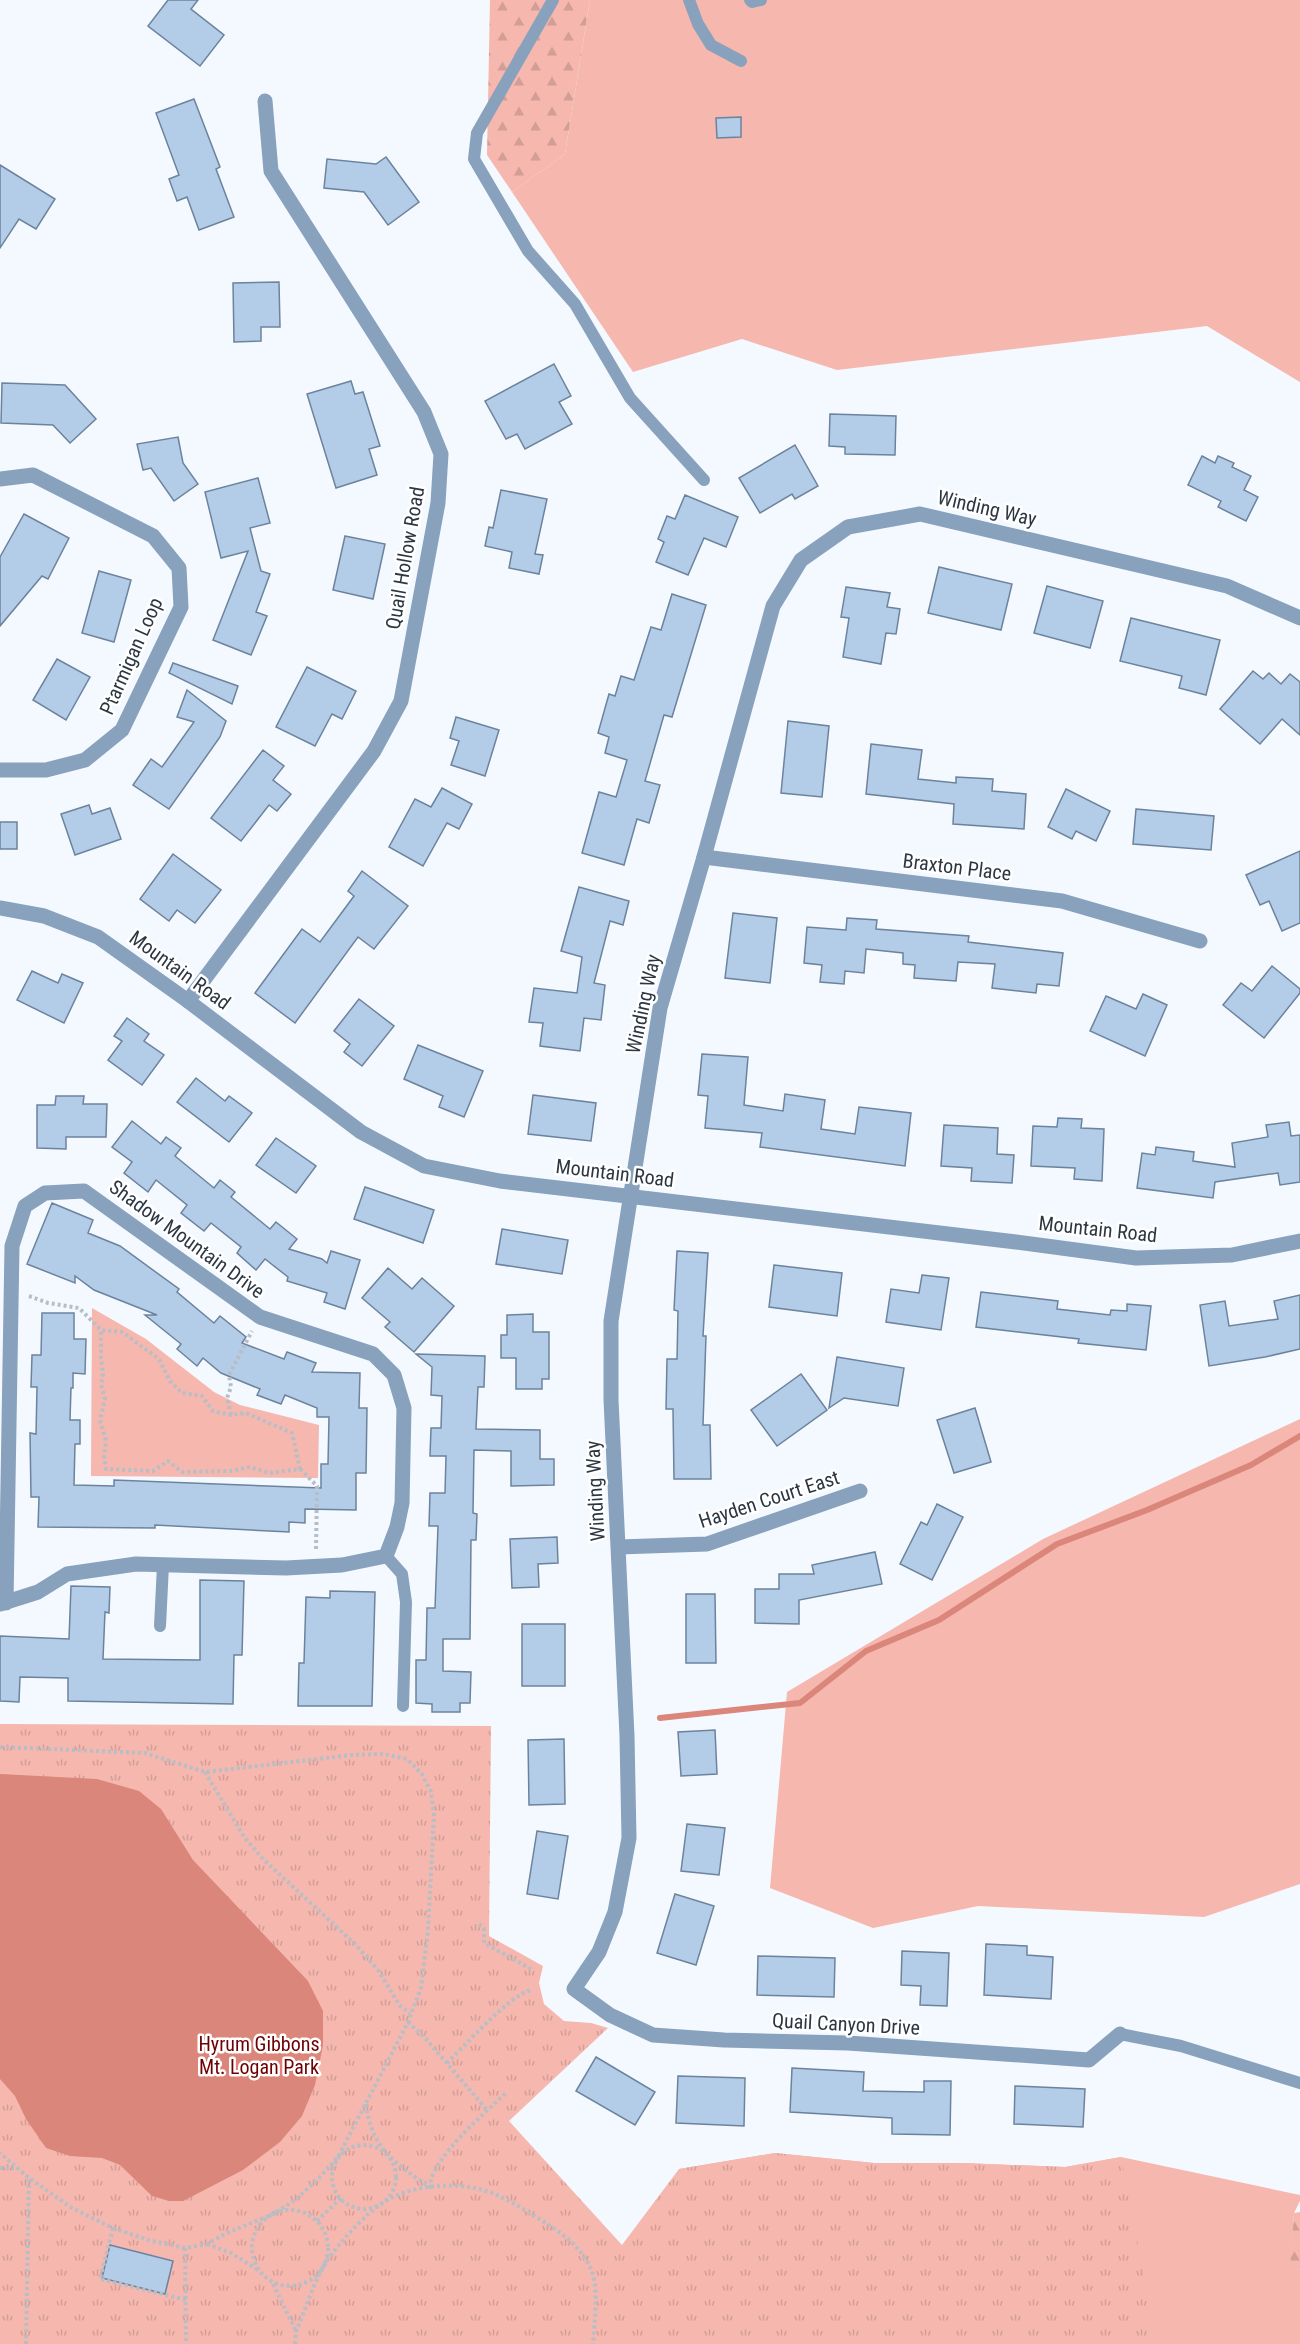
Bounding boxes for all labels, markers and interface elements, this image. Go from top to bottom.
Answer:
street label: Quail Hollow Road [381,485,429,631]
street label: Winding Way [935,485,1039,531]
street label: Ptarmigan Loop [94,594,168,718]
street label: Braxton Place [901,848,1013,886]
street label: Mountain Road [125,925,235,1015]
street label: Winding Way [621,952,665,1056]
street label: Mountain Road [554,1154,676,1192]
street label: Shadow Mountain Drive [105,1175,269,1303]
street label: Mountain Road [1038,1211,1158,1247]
street label: Winding Way [580,1440,610,1542]
street label: Hayden Court East [696,1465,842,1533]
street label: Quail Canyon Drive [771,2008,921,2040]
park label: Hyrum Gibbons Mt. Logan Park [198,2032,320,2079]

